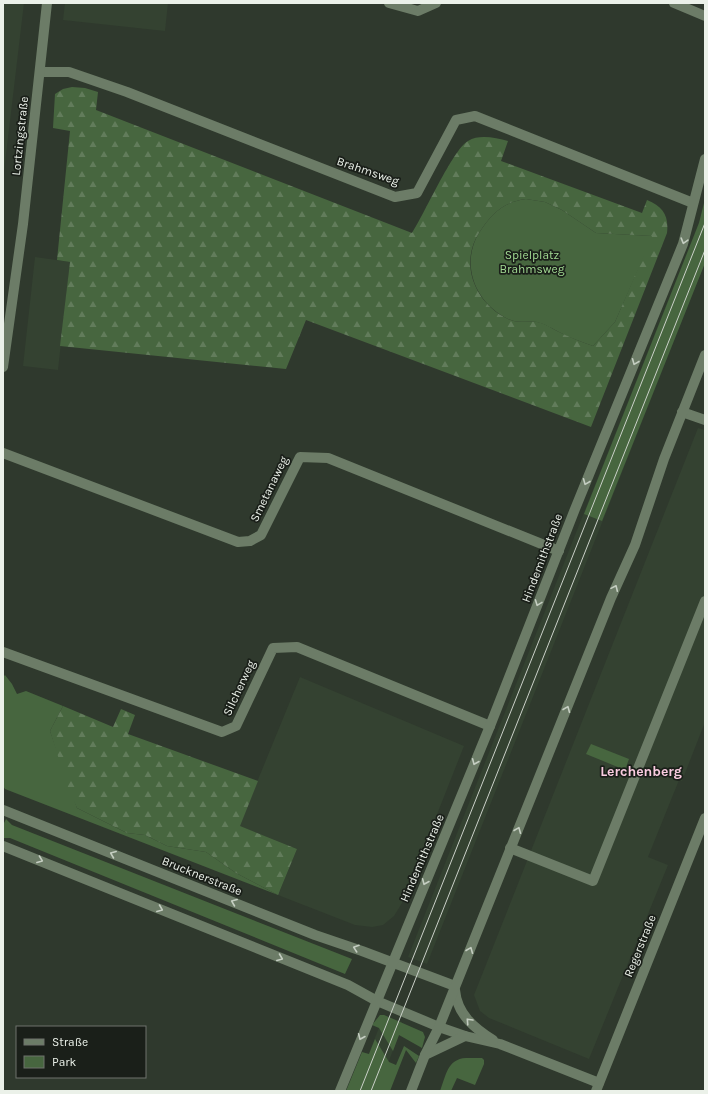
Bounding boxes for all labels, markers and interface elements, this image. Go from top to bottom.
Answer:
street label: Lortzingstraße [9,96,31,176]
street label: Brahmsweg [335,154,401,188]
one-way arrow [680,237,689,244]
park label: Spielplatz Brahmsweg [500,248,565,276]
one-way arrow [632,357,640,365]
street label: Smetanaweg [247,454,291,524]
one-way arrow [582,478,590,485]
street label: Hindemithstraße [519,512,565,604]
one-way arrow [610,585,618,593]
one-way arrow [535,599,543,606]
street label: Silcherweg [220,658,258,718]
one-way arrow [562,705,570,712]
one-way arrow [472,759,480,766]
district label: Lerchenberg [600,763,682,780]
street label: Hindemithstraße [397,812,447,904]
one-way arrow [513,826,521,834]
one-way arrow [110,851,117,859]
street label: Brucknerstraße [160,854,244,898]
one-way arrow [36,856,43,864]
one-way arrow [422,879,430,886]
one-way arrow [231,899,238,907]
one-way arrow [156,904,164,912]
street label: Regerstraße [621,913,659,979]
one-way arrow [352,945,359,953]
one-way arrow [465,947,473,954]
one-way arrow [277,953,284,961]
one-way arrow [467,1018,474,1026]
legend [16,1026,146,1078]
one-way arrow [358,1033,366,1040]
text: Straße [52,1035,88,1049]
text: Park [52,1055,77,1069]

